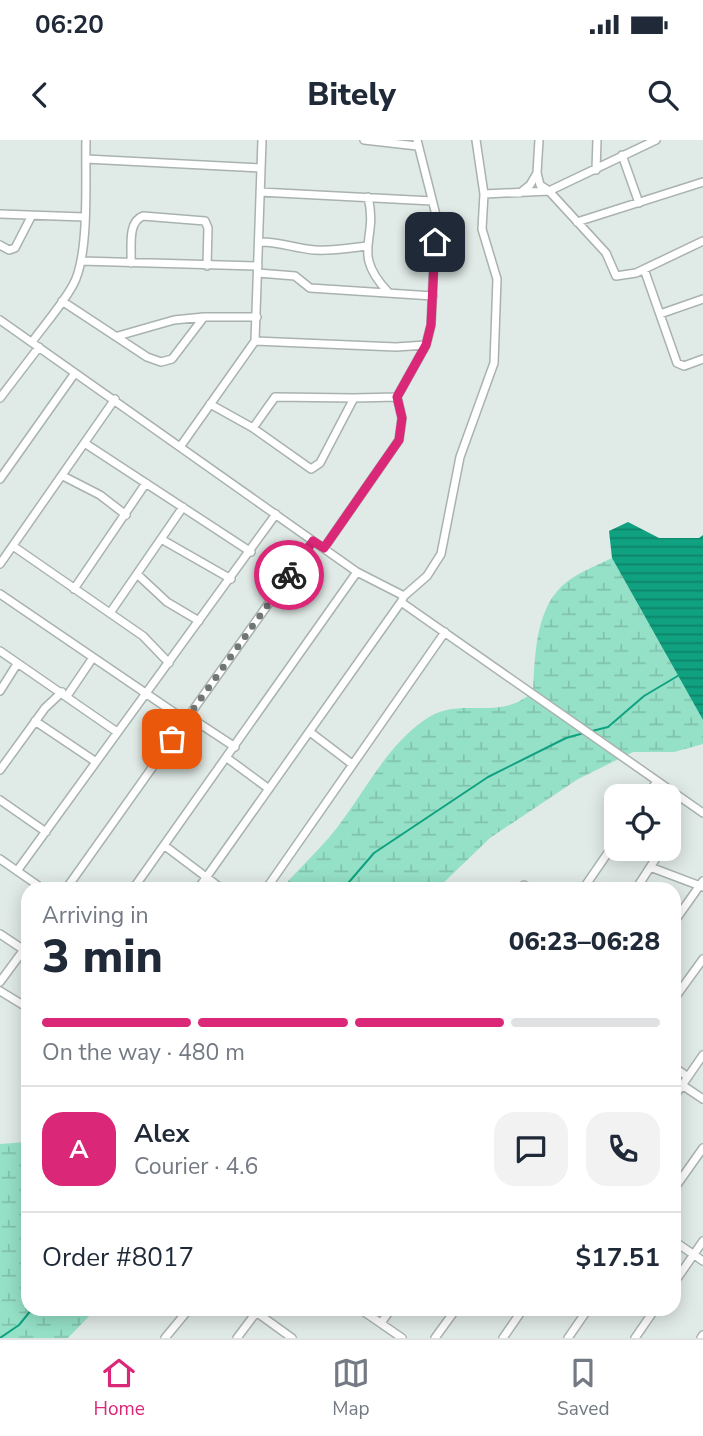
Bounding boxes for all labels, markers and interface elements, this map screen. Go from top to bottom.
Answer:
text: 06:20 [35,7,104,42]
text: Bitely [307,73,396,116]
icon: back [21,76,59,114]
icon: search [644,76,682,114]
pin [405,212,465,272]
icon: home [416,223,454,261]
courier [254,540,324,610]
icon: bike [270,556,308,594]
pin [142,709,202,769]
icon: bag [153,720,191,758]
map controls [604,784,681,861]
button: locate [604,784,681,861]
text: Arriving in [42,900,149,931]
text: 06:23–06:28 [509,924,660,959]
text: 3 min [42,925,163,988]
text: On the way · 480 m [42,1037,245,1068]
button: chat [494,1112,568,1186]
button: phone [586,1112,660,1186]
text: Alex [134,1116,190,1151]
text: A [69,1132,89,1167]
text: Courier · 4.6 [134,1151,258,1182]
text: Order #8017 [42,1240,194,1275]
text: $17.51 [576,1240,660,1275]
tab: Home [94,1354,145,1422]
tab: Map [332,1354,370,1422]
tab: Saved [557,1354,609,1422]

